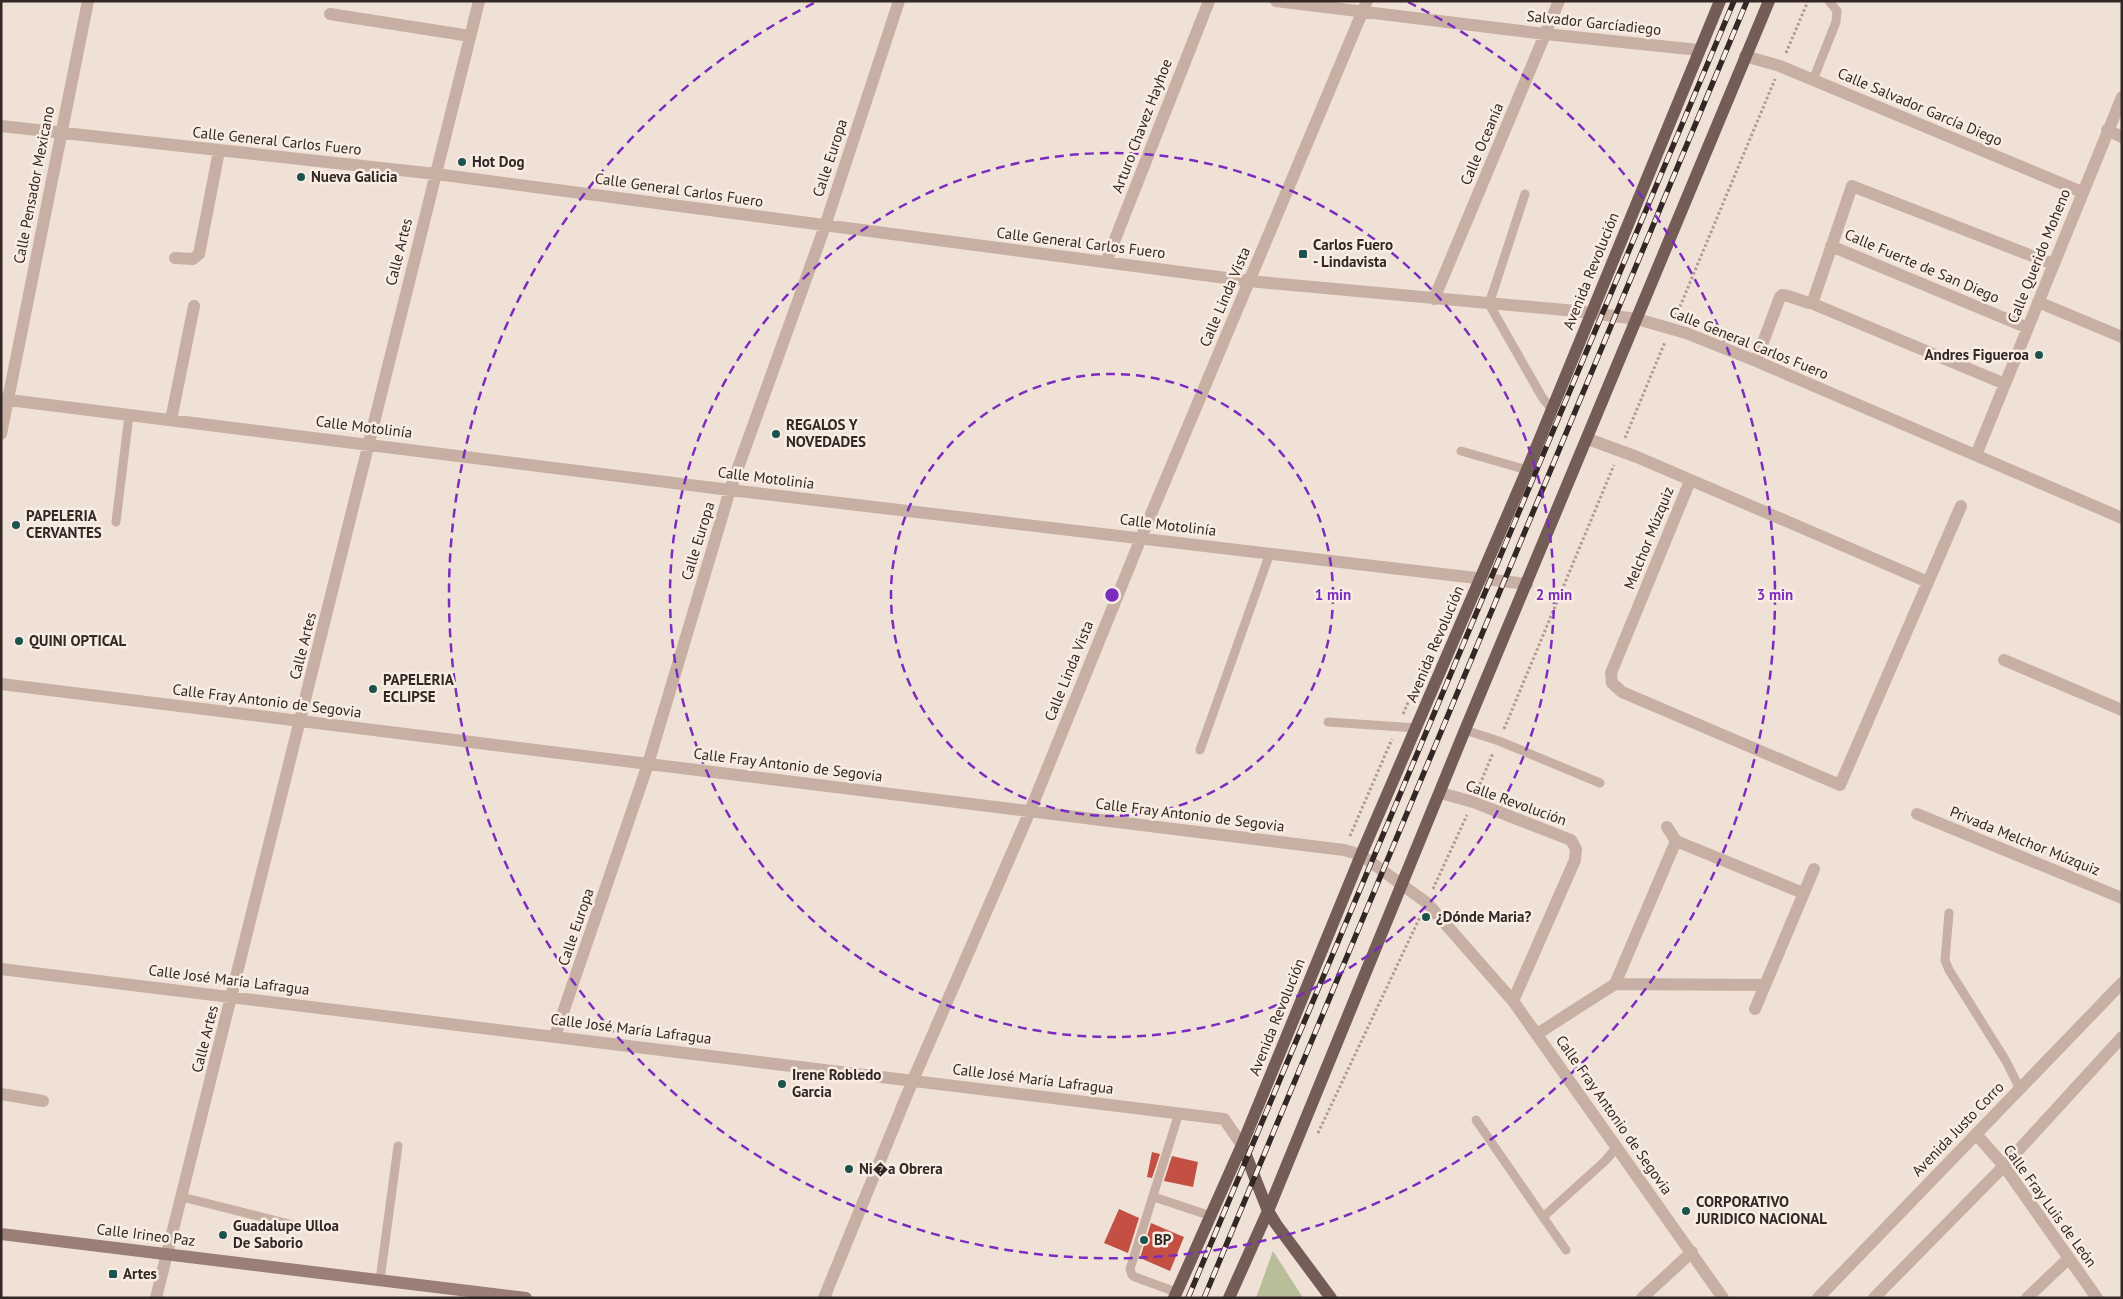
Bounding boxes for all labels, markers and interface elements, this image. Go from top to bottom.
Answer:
street label: Salvador Garcíadiego [1526,6,1662,39]
street label: Arturo Chavez Hayhoe [1107,56,1176,196]
street label: Calle Salvador García Diego [1835,63,2005,150]
street label: Calle Oceanía [1456,100,1507,188]
street label: Calle Pensador Mexicano [9,105,58,265]
street label: Calle Europa [808,116,851,199]
street label: Calle General Carlos Fuero [192,122,363,159]
place label: Hot Dog [472,152,525,171]
marker: Hot Dog [456,156,468,168]
place label: Nueva Galicia [311,167,398,186]
street label: Calle General Carlos Fuero [594,168,765,211]
marker: Nueva Galicia [295,171,307,183]
street label: Calle Querido Moheno [2003,186,2074,326]
street label: Avenida Revolución [1558,209,1623,332]
street label: Calle Artes [381,216,416,288]
street label: Calle General Carlos Fuero [996,223,1167,262]
street label: Calle Fuerte de San Diego [1842,224,2002,307]
place label: Carlos Fuero - Lindavista [1313,235,1393,271]
street label: Calle Linda Vista [1195,244,1254,350]
marker: Carlos Fuero - Lindavista [1297,248,1309,260]
street label: Calle General Carlos Fuero [1667,302,1832,383]
place label: Andres Figueroa [1925,345,2029,364]
marker: Andres Figueroa [2033,349,2045,361]
street label: Calle Motolinía [315,411,413,442]
place label: REGALOS Y NOVEDADES [786,415,866,451]
marker: REGALOS Y NOVEDADES [770,428,782,440]
street label: Calle Motolinía [717,462,815,493]
street label: Melchor Múzquiz [1619,484,1678,592]
street label: Calle Europa [677,499,718,582]
place label: PAPELERIA CERVANTES [26,506,102,542]
street label: Calle Motolinía [1119,509,1217,540]
marker: PAPELERIA CERVANTES [10,519,22,531]
street label: Avenida Revolución [1401,583,1468,705]
text: 1 min [1315,585,1351,604]
text: 2 min [1536,585,1572,604]
text: 3 min [1757,585,1793,604]
centre of rings [1103,586,1121,604]
street label: Calle Artes [285,610,320,682]
street label: Calle Linda Vista [1040,618,1097,724]
place label: QUINI OPTICAL [29,631,127,650]
marker: QUINI OPTICAL [13,635,25,647]
place label: PAPELERIA ECLIPSE [383,670,455,706]
street label: Calle Fray Antonio de Segovia [171,679,363,722]
marker: PAPELERIA ECLIPSE [367,683,379,695]
street label: Calle Fray Antonio de Segovia [692,743,884,786]
street label: Calle Revolución [1463,775,1569,830]
street label: Calle Fray Antonio de Segovia [1094,793,1286,836]
street label: Privada Melchor Múzquiz [1947,802,2103,879]
street label: Calle Europa [553,885,598,968]
place label: ¿Dónde Maria? [1436,907,1531,926]
marker: ¿Dónde Maria? [1420,911,1432,923]
street label: Avenida Revolución [1244,955,1309,1078]
street label: Calle José María Lafragua [147,960,311,999]
street label: Calle Artes [187,1003,222,1075]
street label: Calle José María Lafragua [549,1009,713,1048]
street label: Calle Fray Antonio de Segovia [1552,1031,1677,1198]
street label: Calle José María Lafragua [951,1059,1115,1098]
place label: Irene Robledo Garcia [792,1065,881,1101]
street label: Avenida Justo Corro [1907,1077,2008,1180]
marker: Irene Robledo Garcia [776,1078,788,1090]
street label: Calle Fray Luis de León [2000,1141,2101,1271]
place label: Ni�a Obrera [859,1159,943,1178]
marker: Ni�a Obrera [843,1163,855,1175]
place label: CORPORATIVO JURIDICO NACIONAL [1695,1192,1827,1228]
marker: CORPORATIVO JURIDICO NACIONAL [1680,1205,1692,1217]
place label: Guadalupe Ulloa De Saborio [233,1216,339,1252]
street label: Calle Irineo Paz [96,1219,197,1250]
marker: Guadalupe Ulloa De Saborio [217,1229,229,1241]
place label: BP [1154,1230,1172,1249]
marker: BP [1138,1234,1150,1246]
place label: Artes [123,1264,157,1283]
marker: Artes [107,1268,119,1280]

